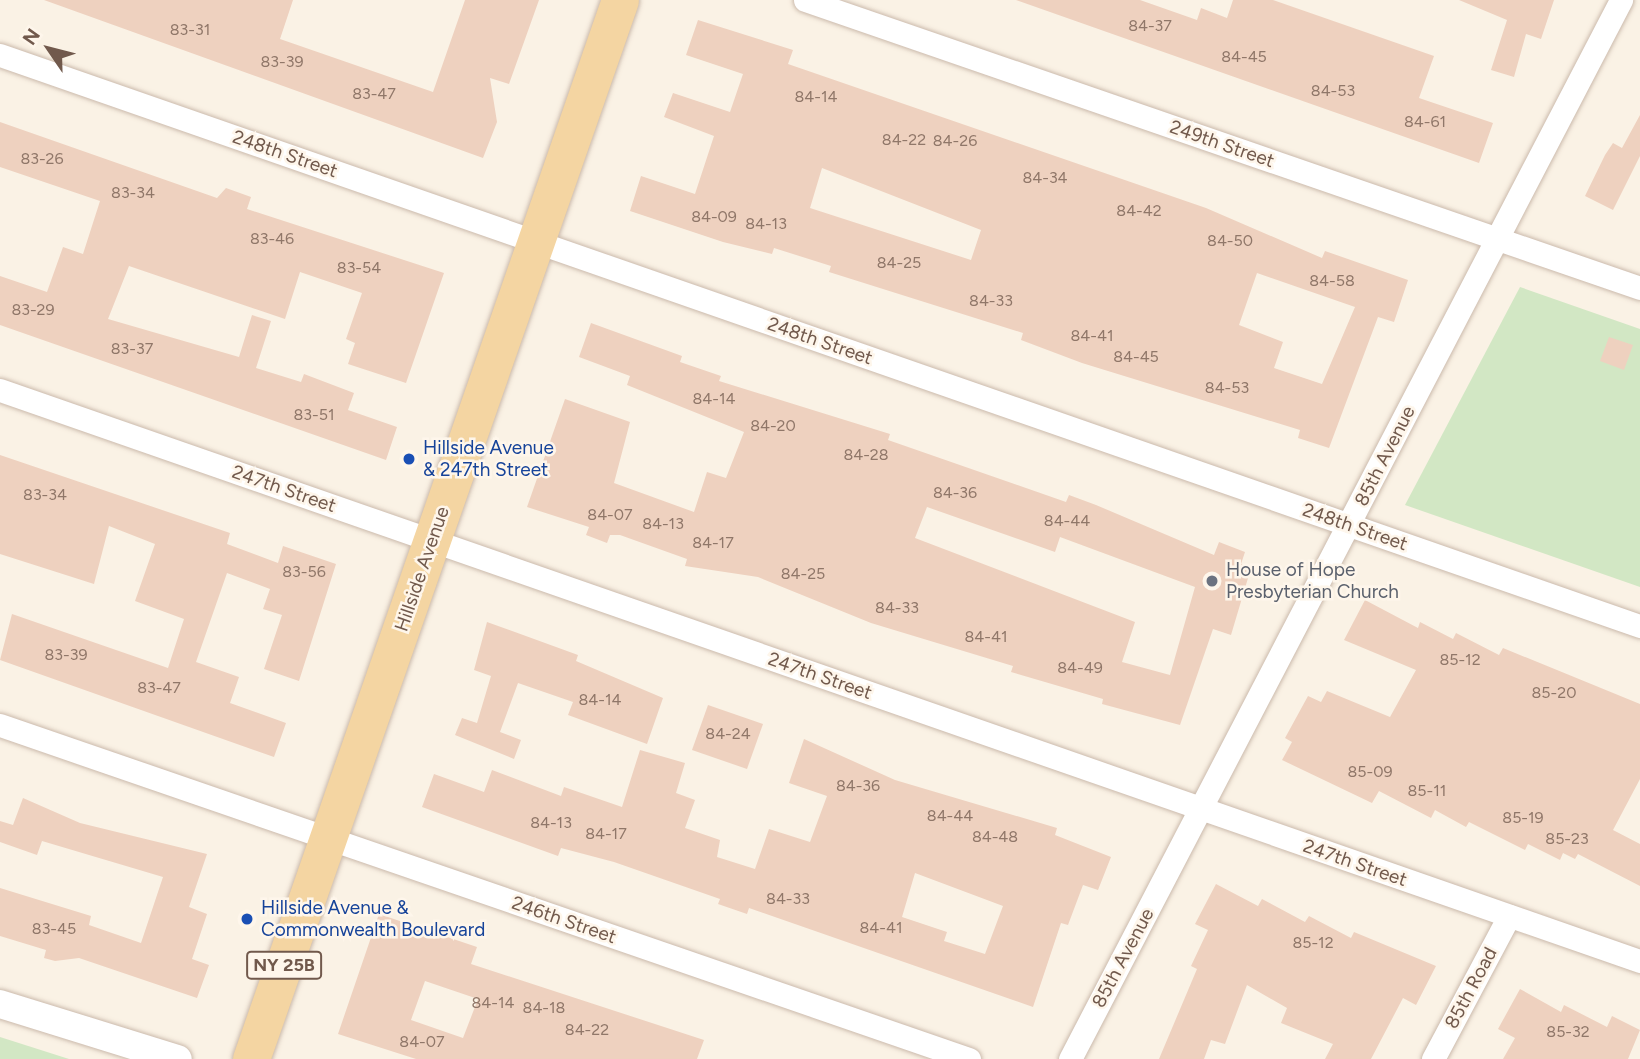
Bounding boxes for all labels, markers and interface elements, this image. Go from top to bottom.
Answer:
north arrow [14,14,84,84]
house number: 84-37 [1128,16,1172,36]
house number: 83-31 [170,20,210,40]
text: N [18,24,45,49]
house number: 84-45 [1221,47,1267,67]
house number: 83-39 [261,52,303,72]
house number: 84-53 [1311,81,1355,101]
house number: 83-47 [352,84,396,104]
house number: 84-14 [795,87,837,107]
house number: 84-61 [1404,112,1446,132]
street label: 249th Street [1167,116,1277,172]
street label: 248th Street [229,125,341,183]
house number: 84-22 [882,130,926,150]
house number: 84-26 [933,131,977,151]
house number: 83-26 [20,149,64,169]
house number: 84-34 [1022,168,1068,188]
house number: 83-34 [111,183,155,203]
house number: 84-42 [1116,201,1162,221]
house number: 84-09 [691,207,737,227]
house number: 84-13 [745,214,787,234]
house number: 83-46 [250,229,294,249]
house number: 84-50 [1207,231,1253,251]
house number: 84-25 [877,253,921,273]
house number: 83-54 [337,258,381,278]
house number: 84-58 [1309,271,1355,291]
house number: 84-33 [969,291,1013,311]
house number: 83-29 [11,300,55,320]
street label: 248th Street [764,312,876,370]
house number: 84-41 [1071,326,1113,346]
house number: 83-37 [111,339,153,359]
house number: 84-45 [1113,347,1159,367]
house number: 84-53 [1205,378,1249,398]
house number: 84-14 [693,389,735,409]
street label: 85th Avenue [1350,402,1420,510]
house number: 83-51 [293,405,335,425]
house number: 84-20 [750,416,796,436]
place label: Hillside Avenue & 247th Street [423,437,554,481]
house number: 84-28 [843,445,889,465]
marker: Hillside Avenue & 247th Street [401,451,417,467]
street label: 247th Street [229,461,339,517]
house number: 84-36 [933,483,977,503]
house number: 83-34 [23,485,67,505]
street label: 248th Street [1299,498,1411,556]
street label: Hillside Avenue [390,503,454,635]
house number: 84-07 [587,505,633,525]
house number: 84-44 [1044,511,1090,531]
house number: 84-13 [642,514,684,534]
house number: 84-17 [692,533,734,553]
place label: House of Hope Presbyterian Church [1226,559,1399,603]
house number: 83-56 [282,562,326,582]
house number: 84-25 [781,564,825,584]
marker: House of Hope Presbyterian Church [1204,573,1220,589]
house number: 84-33 [875,598,919,618]
house number: 84-41 [965,627,1007,647]
house number: 83-39 [45,645,87,665]
street label: 247th Street [765,648,875,704]
house number: 85-12 [1439,650,1481,670]
house number: 84-49 [1057,658,1103,678]
house number: 83-47 [137,678,181,698]
house number: 85-20 [1532,683,1576,703]
house number: 84-14 [579,690,621,710]
house number: 84-24 [705,724,751,744]
house number: 85-09 [1347,762,1393,782]
house number: 84-36 [836,776,880,796]
house number: 85-11 [1408,781,1446,801]
house number: 84-44 [927,806,973,826]
house number: 85-19 [1502,808,1544,828]
house number: 84-13 [530,813,572,833]
house number: 84-17 [585,824,627,844]
house number: 84-48 [972,827,1018,847]
house number: 85-23 [1545,829,1589,849]
street label: 247th Street [1300,835,1410,891]
house number: 84-33 [766,889,810,909]
street label: 246th Street [509,892,619,948]
place label: Hillside Avenue & Commonwealth Boulevard [261,897,485,941]
street label: 85th Avenue [1087,904,1159,1012]
marker: Hillside Avenue & Commonwealth Boulevard [239,911,255,927]
house number: 84-41 [860,918,902,938]
house number: 83-45 [32,919,76,939]
house number: 85-12 [1292,933,1334,953]
street label: 85th Road [1440,943,1502,1033]
road number: NY 25B [246,950,322,980]
house number: 84-14 [472,993,514,1013]
house number: 84-18 [523,998,565,1018]
house number: 84-22 [565,1020,609,1040]
house number: 85-32 [1546,1022,1590,1042]
house number: 84-07 [399,1032,445,1052]

